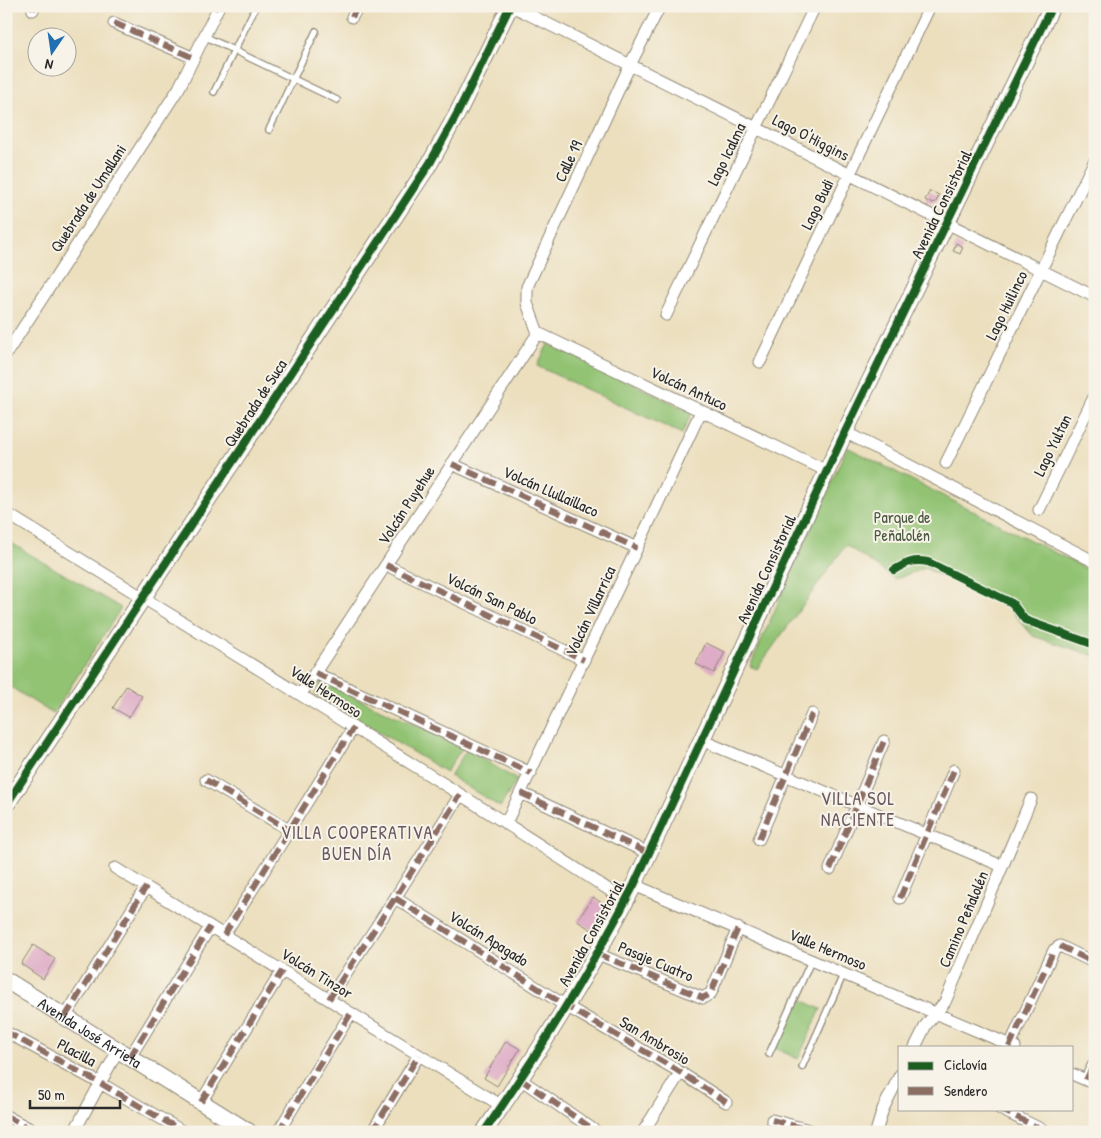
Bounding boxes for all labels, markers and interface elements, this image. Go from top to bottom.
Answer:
north arrow [28,28,78,78]
text: N [43,55,55,75]
street label: Lago O'Higgins [769,108,853,166]
street label: Lago Icalma [701,119,751,189]
street label: Calle 19 [549,136,587,185]
street label: Quebrada de Umallani [45,140,131,256]
street label: Avenida Consistorial [905,145,977,262]
street label: Lago Budi [795,175,839,233]
street label: Lago Huilinco [980,266,1032,343]
street label: Quebrada de Suca [218,355,292,451]
street label: Volcán Antuco [647,361,732,416]
street label: Lago Yultan [1028,410,1076,480]
street label: Volcán Llullaillaco [500,460,603,522]
street label: Volcán Puyehue [372,461,440,549]
park label: Parque de Peñalolén [874,506,931,546]
street label: Avenida Consistorial [731,510,801,627]
street label: Volcán Villarrica [559,562,621,660]
street label: Volcán San Pablo [443,566,542,630]
street label: Valle Hermoso [286,659,367,723]
district label: VILLA SOL NACIENTE [821,786,895,832]
district label: VILLA COOPERATIVA BUEN DÍA [281,820,433,866]
street label: Camino Peñalolén [933,867,993,971]
street label: Avenida Consistorial [553,875,630,990]
street label: Volcán Apagado [445,905,533,971]
street label: Valle Hermoso [786,923,871,975]
street label: Pasaje Cuatro [615,935,698,987]
street label: Volcán Tinzor [277,942,357,1004]
street label: Avenida José Arrieta [34,992,146,1073]
street label: San Ambrosio [616,1010,695,1070]
street label: Placilla [54,1033,100,1071]
legend [898,1046,1074,1110]
text: Ciclovía [944,1054,987,1075]
scale bar [30,1078,120,1110]
text: Sendero [944,1080,987,1101]
text: 50 m [38,1084,65,1105]

